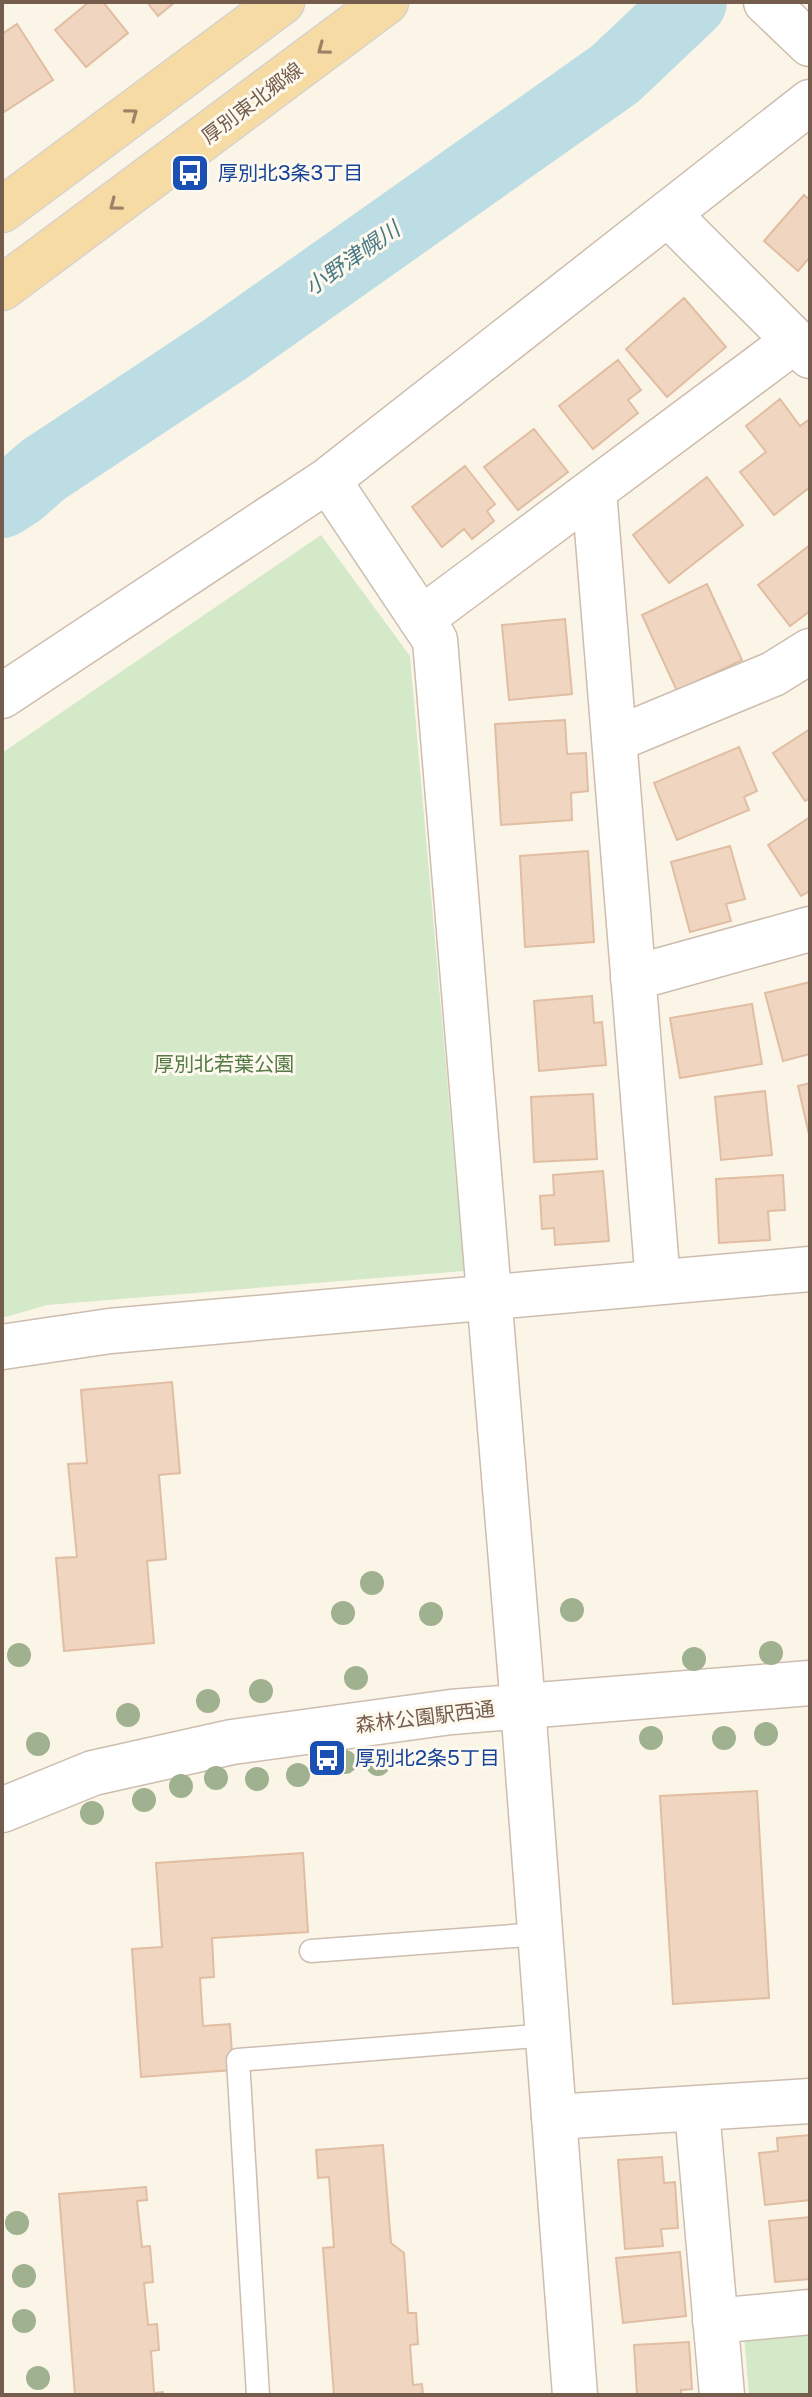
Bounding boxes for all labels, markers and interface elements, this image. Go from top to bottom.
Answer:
one-way arrow [317,39,332,53]
street label: 厚別東北郷線 [197,57,307,149]
one-way arrow [123,109,138,123]
bus stop icon: 厚別北3条3丁目 [169,152,211,194]
place label: 厚別北3条3丁目 [218,161,363,185]
one-way arrow [110,196,124,210]
water label: 小野津幌川 [299,215,406,300]
park label: 厚別北若葉公園 [154,1052,294,1076]
street label: 森林公園駅西通 [354,1697,496,1737]
bus stop icon: 厚別北2条5丁目 [306,1737,348,1779]
place label: 厚別北2条5丁目 [355,1746,500,1770]

